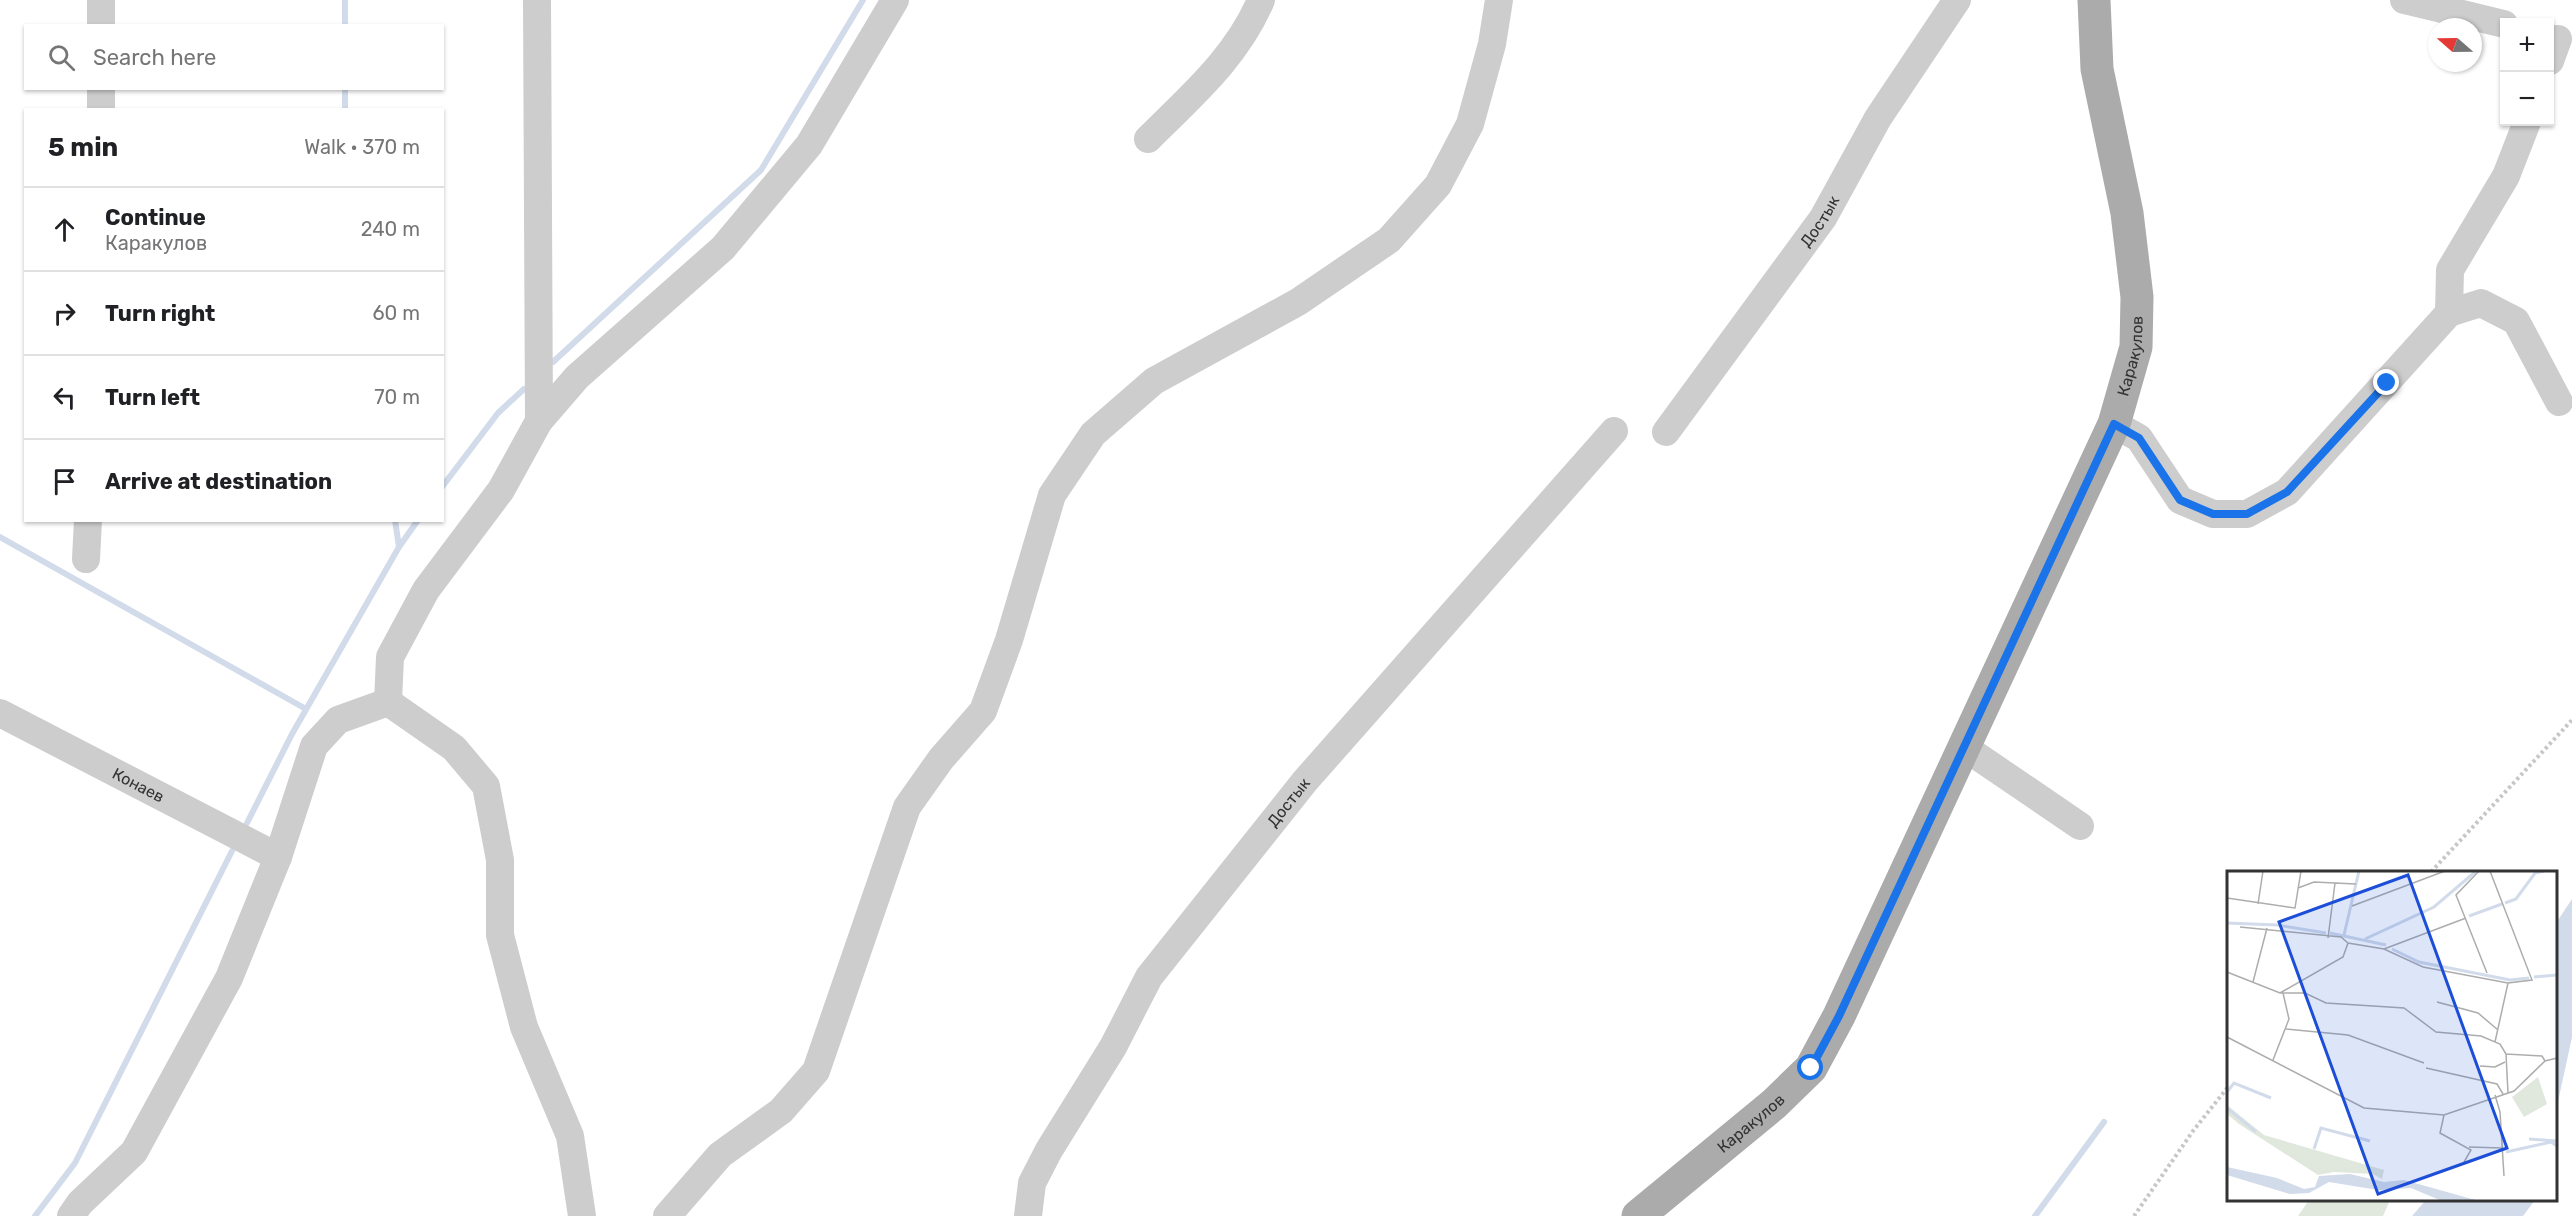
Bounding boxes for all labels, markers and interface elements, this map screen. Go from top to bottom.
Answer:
north arrow [2428,18,2482,72]
map controls [2500,18,2554,126]
button: + [2500,18,2554,72]
search box [24,24,444,90]
icon: search [45,41,78,74]
text: Search here [93,44,216,71]
button: − [2500,72,2554,126]
text: 5 min [48,132,118,163]
text: Walk · 370 m [304,135,420,159]
street label: Достык [1796,192,1843,250]
text: Continue [105,204,206,231]
icon: ahead [48,213,81,246]
text: 240 m [361,217,420,241]
text: Каракулов [105,231,207,255]
icon: right [48,297,81,330]
text: Turn right [105,300,215,327]
text: 60 m [373,301,420,325]
street label: Каракулов [2113,316,2146,398]
route end [2373,369,2399,395]
icon: left [48,381,81,414]
text: Turn left [105,384,200,411]
text: 70 m [374,385,420,409]
icon: arrive [48,465,81,498]
text: Arrive at destination [105,468,332,495]
street label: Конаев [110,764,168,806]
street label: Достык [1263,773,1314,830]
inset map [2227,871,2557,1201]
route start [1797,1054,1823,1080]
street label: Каракулов [1713,1090,1788,1157]

